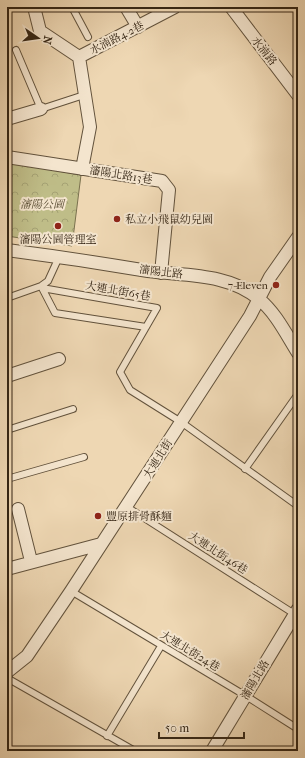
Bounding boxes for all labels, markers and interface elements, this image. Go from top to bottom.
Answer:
north arrow [18,18,58,58]
street label: 水湳路4-2巷 [88,19,146,57]
street label: 水湳路 [249,34,279,68]
text: N [40,35,55,46]
street label: 瀋陽北路13巷 [89,164,153,186]
park label: 瀋陽公園 [20,198,66,211]
place label: 私立小飛鼠幼兒園 [125,213,213,226]
marker: 私立小飛鼠幼兒園 [112,214,122,224]
marker: 瀋陽公園管理室 [53,221,63,231]
place label: 瀋陽公園管理室 [20,233,97,246]
street label: 瀋陽北路 [138,263,184,281]
street label: 大連北街65巷 [85,279,151,303]
place label: 7-Eleven [228,279,269,292]
marker: 7-Eleven [271,280,281,290]
street label: 大連北街 [141,437,175,481]
place label: 豐原排骨酥麵 [106,510,172,523]
marker: 豐原排骨酥麵 [93,511,103,521]
street label: 大連北街46巷 [186,529,250,577]
street label: 大連北街24巷 [158,628,222,674]
street label: 瀋陽北路 [238,658,272,702]
scale bar [159,714,244,740]
text: 50 m [165,721,189,735]

